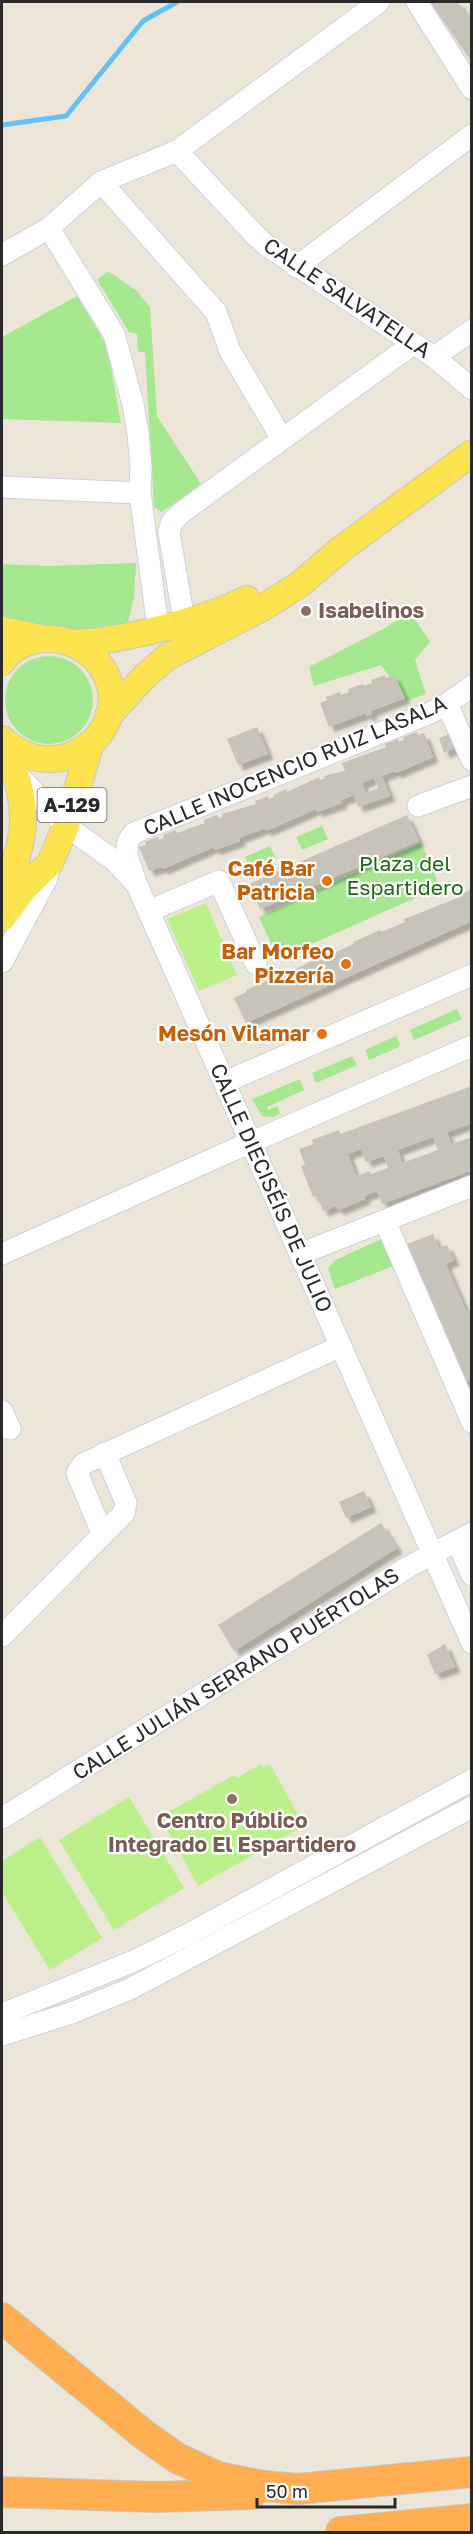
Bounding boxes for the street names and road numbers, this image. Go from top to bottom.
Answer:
street label: CALLE SALVATELLA [259,232,436,363]
street label: CALLE INOCENCIO RUIZ LASALA [139,689,450,841]
road number: A-129 [38,788,106,822]
street label: CALLE DIECISÉIS DE JULIO [205,1059,339,1316]
street label: CALLE JULIÁN SERRANO PUÉRTOLAS [67,1561,404,1785]

